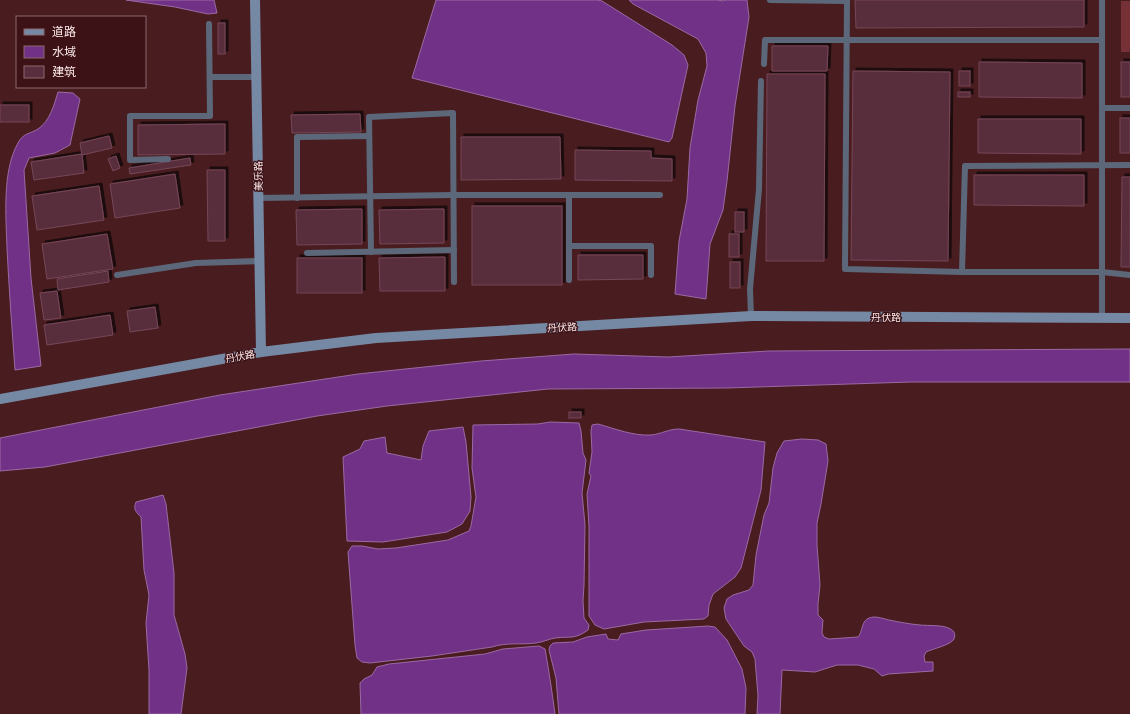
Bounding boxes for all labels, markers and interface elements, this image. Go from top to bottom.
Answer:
legend [16,16,146,88]
text: 道路 [52,24,76,38]
text: 水域 [52,44,76,58]
text: 建筑 [52,64,76,78]
street label: 美乐路 [252,161,264,191]
street label: 丹伏路 [871,311,901,323]
street label: 丹伏路 [547,320,577,334]
street label: 丹伏路 [224,347,256,365]

